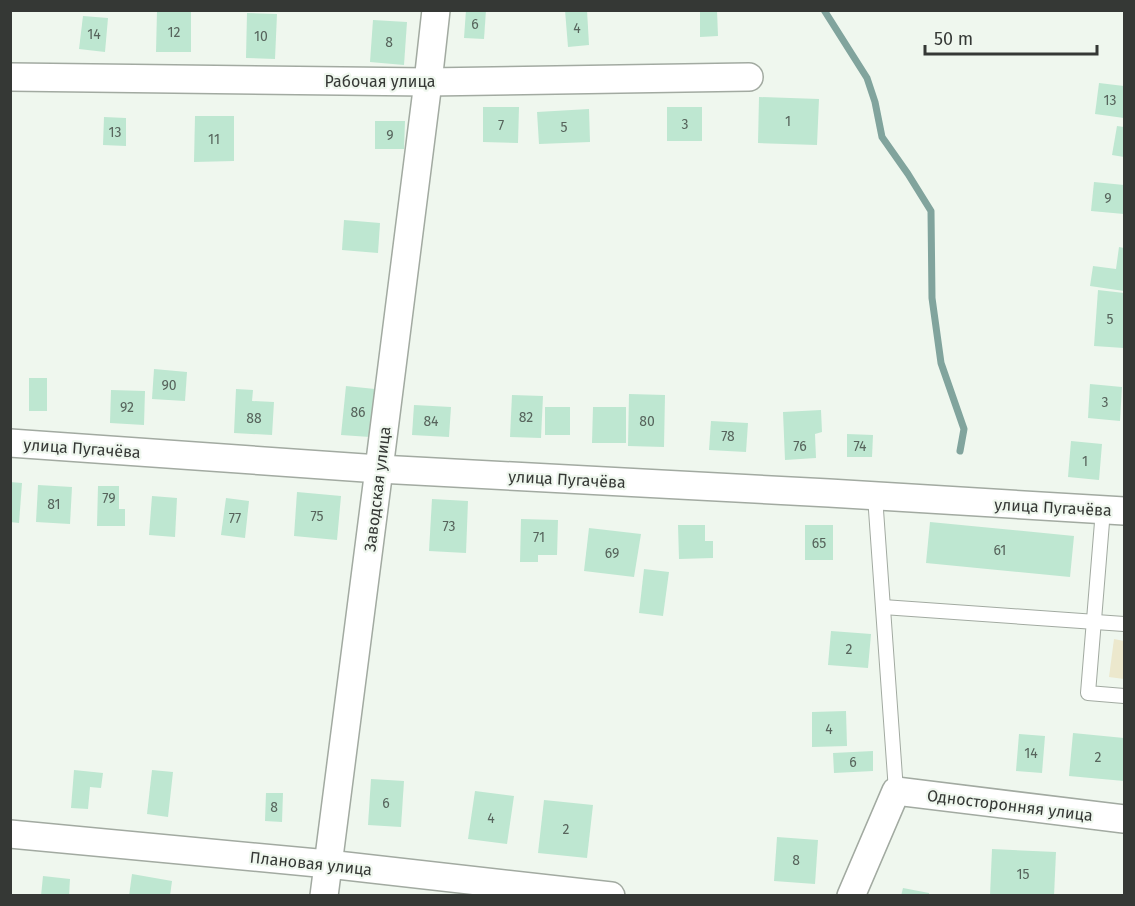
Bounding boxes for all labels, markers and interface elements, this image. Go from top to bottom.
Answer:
house number: 6 [471,16,479,33]
scale bar [925,18,1098,56]
house number: 4 [573,20,581,37]
house number: 12 [168,24,181,41]
house number: 14 [87,26,101,43]
house number: 10 [254,28,268,45]
text: 50 m [934,28,973,50]
house number: 8 [385,34,393,51]
street label: Рабочая улица [325,72,435,91]
house number: 13 [1103,92,1117,109]
house number: 1 [785,113,791,130]
house number: 3 [682,116,689,133]
house number: 7 [498,117,504,134]
house number: 5 [560,119,568,136]
house number: 13 [108,124,122,141]
house number: 9 [386,127,394,144]
house number: 11 [208,131,220,148]
house number: 9 [1104,190,1112,207]
house number: 5 [1106,311,1114,328]
house number: 90 [161,377,177,394]
house number: 3 [1102,394,1109,411]
house number: 92 [120,399,134,416]
house number: 86 [350,404,366,421]
house number: 82 [519,409,533,426]
house number: 88 [246,410,262,427]
house number: 84 [423,413,439,430]
house number: 80 [639,413,655,430]
street label: Заводская улица [360,425,395,553]
house number: 78 [721,428,735,445]
street label: улица Пугачёва [23,435,141,462]
house number: 76 [793,438,807,455]
house number: 74 [853,438,867,455]
house number: 1 [1082,453,1088,470]
street label: улица Пугачёва [508,467,626,492]
house number: 79 [102,490,116,507]
street label: улица Пугачёва [994,495,1112,520]
house number: 81 [47,496,61,513]
house number: 75 [310,508,324,525]
house number: 77 [229,510,241,527]
house number: 73 [442,518,456,535]
house number: 71 [533,529,545,546]
house number: 65 [812,535,826,552]
house number: 61 [994,542,1006,559]
house number: 69 [605,545,619,562]
house number: 2 [846,641,853,658]
house number: 4 [825,721,833,738]
house number: 14 [1024,745,1038,762]
house number: 2 [1095,749,1102,766]
house number: 6 [849,754,857,771]
street label: Односторонняя улица [926,786,1094,825]
house number: 6 [382,795,390,812]
house number: 8 [270,799,278,816]
house number: 4 [487,810,495,827]
house number: 2 [563,821,570,838]
street label: Плановая улица [249,848,373,879]
house number: 8 [792,852,800,869]
house number: 15 [1016,866,1030,883]

